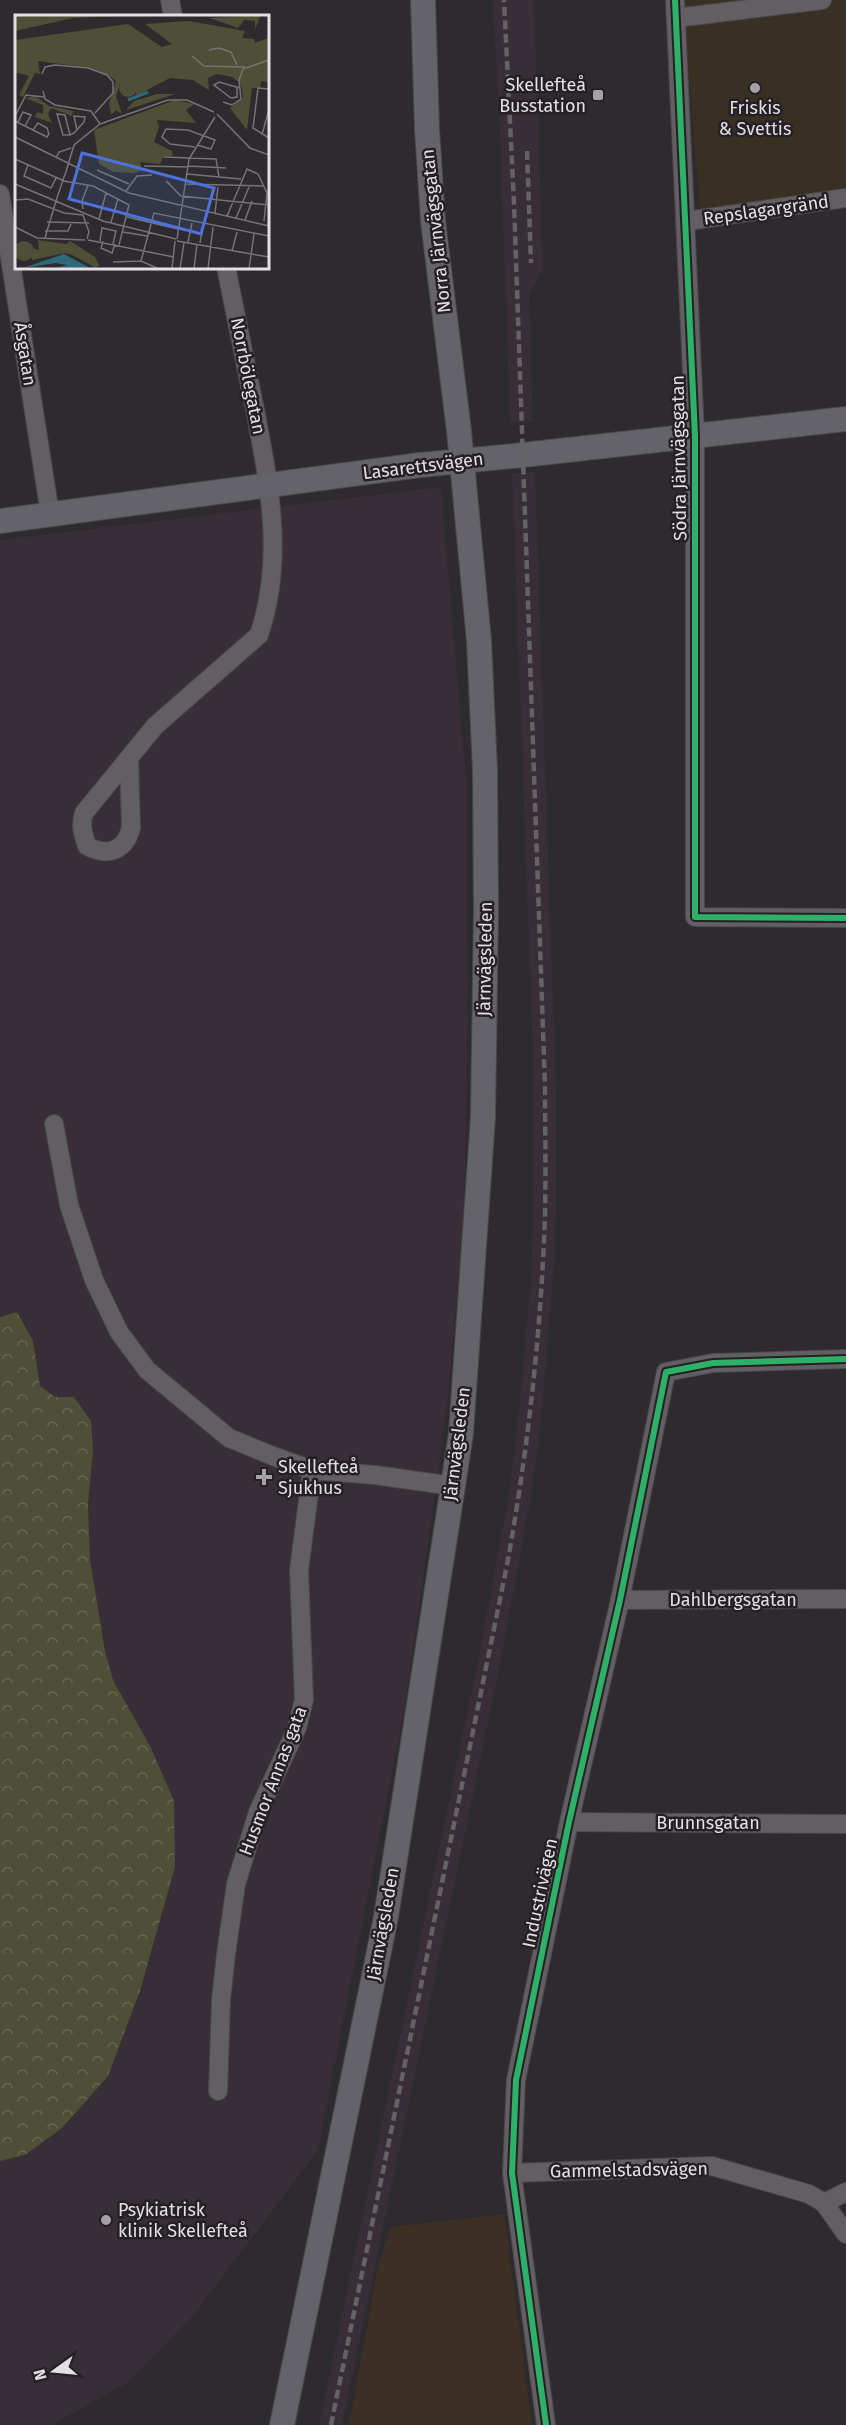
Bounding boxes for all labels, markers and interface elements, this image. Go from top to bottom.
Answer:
inset map [15,15,268,268]
place label: Skellefteå Busstation [499,74,586,117]
marker: Friskis & Svettis [748,81,762,95]
marker: Skellefteå Busstation [591,88,605,102]
place label: Friskis & Svettis [719,97,791,140]
street label: Norra Järnvägsgatan [416,148,456,314]
street label: Repslagargränd [702,190,830,230]
street label: Norrbölegatan [226,316,270,436]
street label: Åsgatan [9,320,42,387]
street label: Södra Järnvägsgatan [667,375,691,541]
street label: Lasarettsvägen [361,448,485,484]
street label: Järnvägsleden [473,902,497,1016]
street label: Järnvägsleden [439,1386,475,1502]
place label: Skellefteå Sjukhus [278,1456,359,1499]
marker: Skellefteå Sjukhus [255,1468,273,1486]
street label: Dahlbergsgatan [669,1589,797,1611]
street label: Husmor Annas gata [234,1703,312,1859]
street label: Brunnsgatan [656,1812,760,1834]
street label: Industrivägen [518,1836,562,1950]
street label: Järnvägsleden [362,1866,404,1982]
street label: Gammelstadsvägen [550,2158,708,2182]
place label: Psykiatrisk klinik Skellefteå [118,2199,248,2242]
marker: Psykiatrisk klinik Skellefteå [99,2213,113,2227]
north arrow [24,2341,84,2401]
text: N [29,2367,51,2382]

